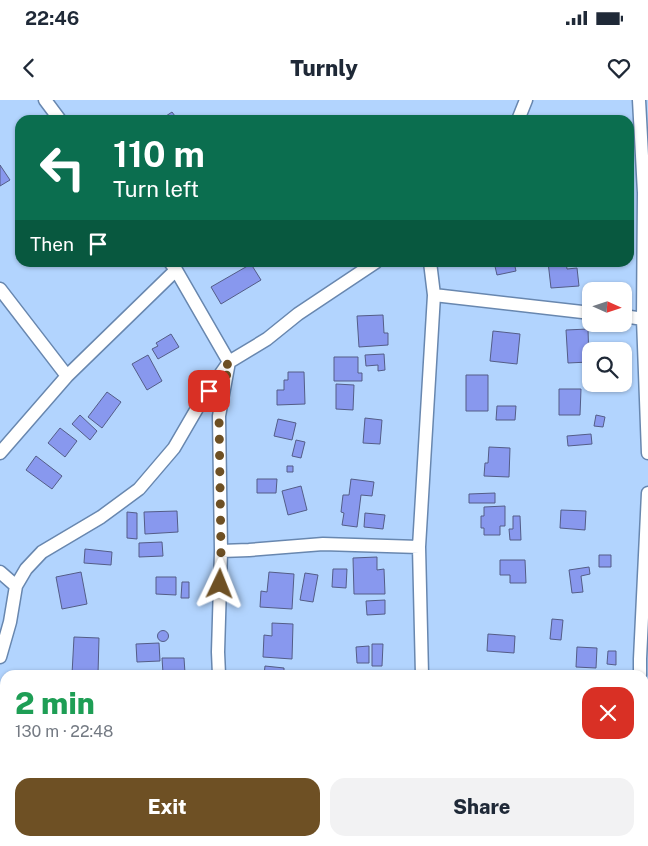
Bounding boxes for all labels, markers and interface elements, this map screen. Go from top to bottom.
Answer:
text: 22:46 [25,7,79,29]
icon: back [15,54,43,82]
icon: heart [605,54,633,82]
text: Turnly [290,55,358,81]
text: 110 m [113,134,205,175]
icon: left [30,135,95,200]
text: Turn left [113,176,199,202]
icon: arrive [84,230,112,258]
text: Then [30,233,74,255]
north arrow [582,282,632,332]
map controls [582,282,632,392]
button: search [582,342,632,392]
pin [188,370,230,412]
icon: arrive [195,377,223,405]
position arrow [193,557,245,609]
text: 2 min [15,685,95,721]
button: close [582,687,634,739]
text: 130 m · 22:48 [15,722,113,741]
button: Exit [15,778,320,836]
button: Share [330,778,634,836]

